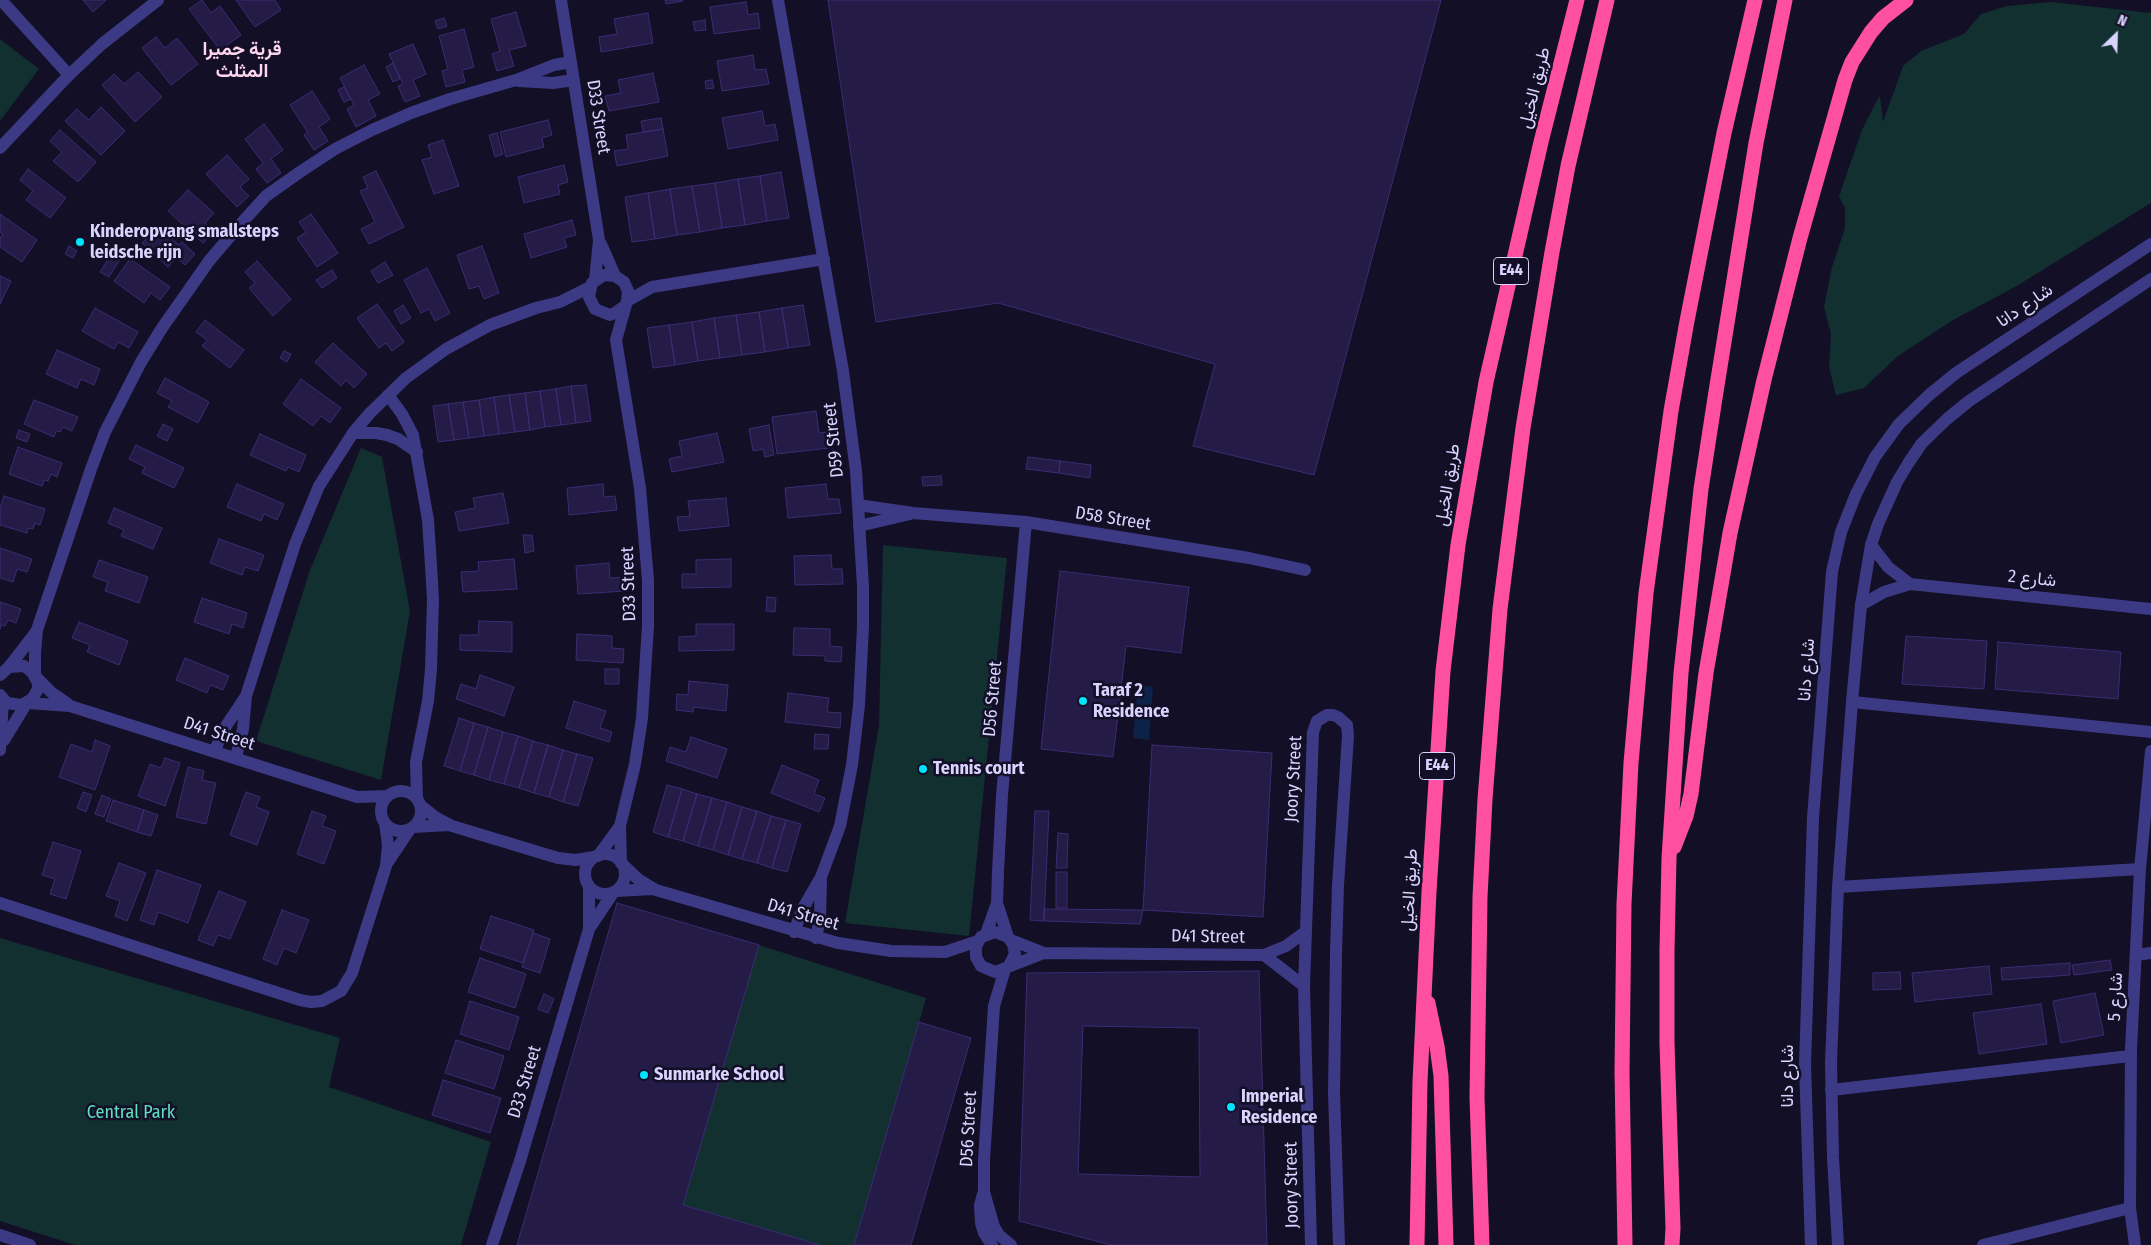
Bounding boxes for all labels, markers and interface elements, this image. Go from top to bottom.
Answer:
north arrow [2091,10,2141,60]
text: N [2115,11,2130,30]
district label: قرية جميرا المثلث [202,39,282,83]
street label: طريق الخيل [1514,45,1556,131]
street label: D33 Street [581,78,615,156]
place label: Kinderopvang smallsteps leidsche rijn [90,221,279,264]
marker: Kinderopvang smallsteps leidsche rijn [74,236,86,248]
road number: E44 [1494,258,1528,284]
street label: شارع دانا [1993,279,2057,333]
street label: D59 Street [819,401,849,479]
street label: طريق الخيل [1431,442,1465,528]
street label: D58 Street [1074,502,1152,536]
street label: D33 Street [617,546,641,622]
street label: شارع 2 [2007,566,2057,592]
street label: شارع دانا [1794,638,1820,702]
street label: D56 Street [979,660,1007,738]
place label: Taraf 2 Residence [1093,680,1169,722]
marker: Taraf 2 Residence [1077,695,1089,707]
street label: D41 Street [181,712,257,756]
street label: Joory Street [1281,735,1307,823]
road number: E44 [1420,752,1454,779]
place label: Tennis court [933,758,1024,780]
marker: Tennis court [917,763,929,775]
street label: طريق الخيل [1397,848,1423,932]
street label: D41 Street [765,894,841,936]
street label: D41 Street [1171,926,1245,948]
street label: شارع 5 [2104,972,2128,1022]
street label: D33 Street [504,1043,546,1121]
street label: شارع دانا [1777,1044,1799,1108]
place label: Sunmarke School [654,1064,784,1086]
marker: Sunmarke School [638,1069,650,1081]
place label: Imperial Residence [1241,1086,1317,1128]
street label: D56 Street [956,1090,982,1168]
marker: Imperial Residence [1225,1101,1237,1113]
park label: Central Park [87,1102,175,1124]
street label: Joory Street [1280,1141,1304,1229]

